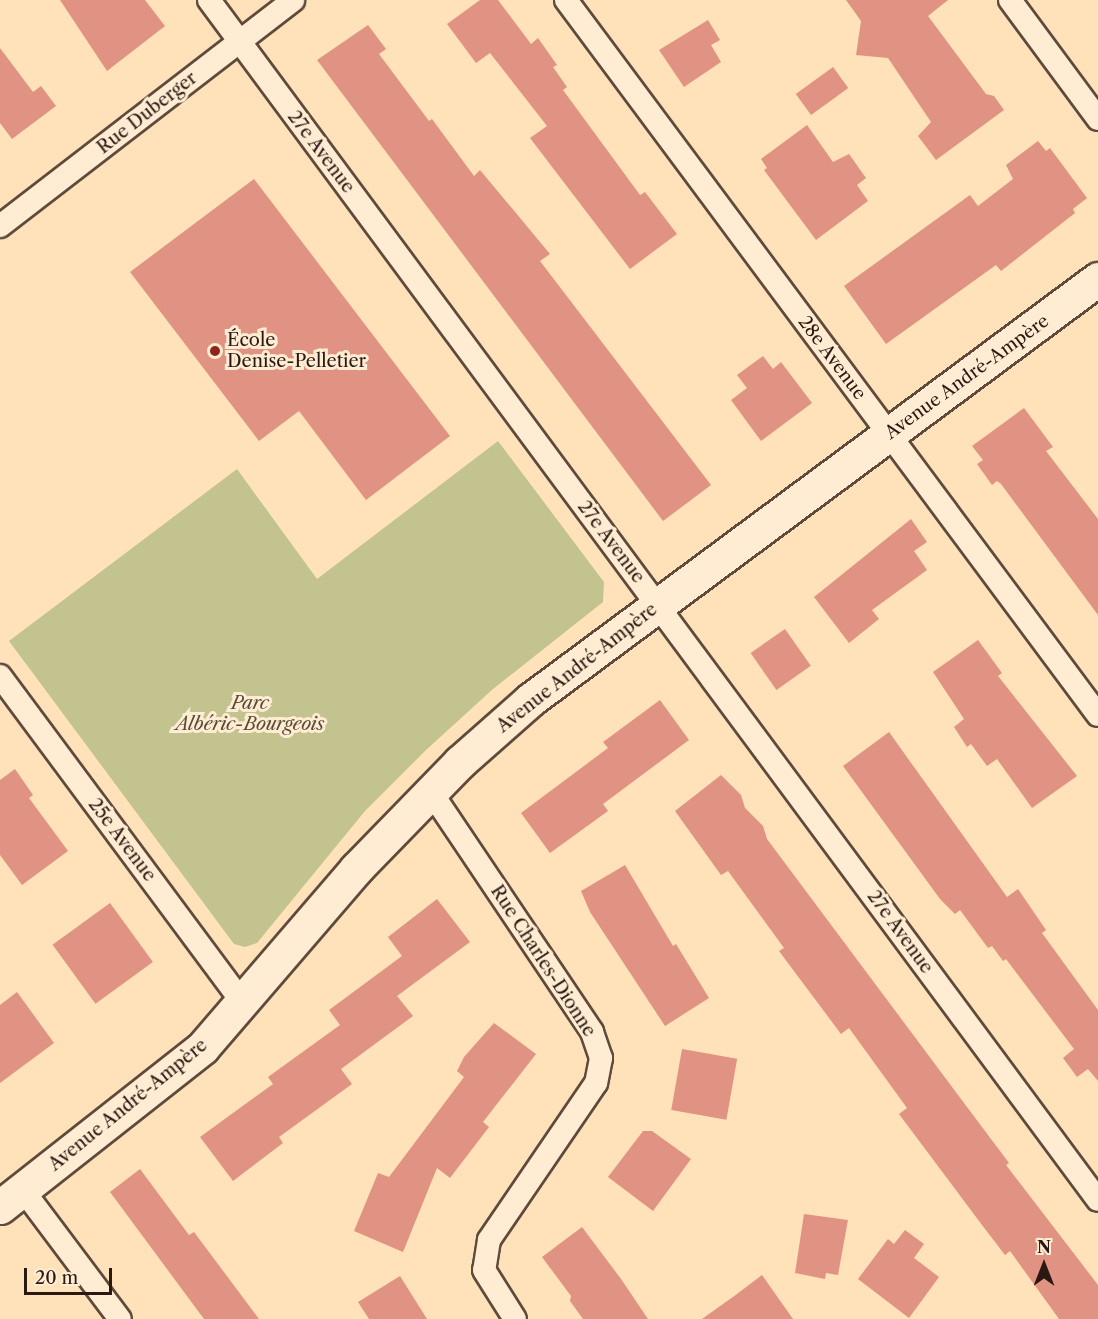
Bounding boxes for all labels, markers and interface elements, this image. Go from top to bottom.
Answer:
street label: Rue Duberger [93,67,201,159]
street label: 27e Avenue [283,106,359,198]
street label: Avenue André-Ampère [880,310,1054,444]
street label: 28e Avenue [793,312,871,404]
place label: École Denise-Pelletier [227,330,366,372]
marker: École Denise-Pelletier [208,344,222,358]
street label: 27e Avenue [573,496,649,588]
street label: Avenue André-Ampère [492,598,662,738]
park label: Parc Albéric-Bourgeois [176,693,324,736]
street label: 25e Avenue [84,794,160,886]
street label: Rue Charles-Dionne [486,881,600,1041]
street label: 27e Avenue [862,886,938,978]
street label: Avenue André-Ampère [44,1034,212,1176]
north arrow [1014,1235,1074,1295]
text: N [1037,1237,1051,1257]
scale bar [27,1256,116,1294]
text: 20 m [35,1267,78,1289]

